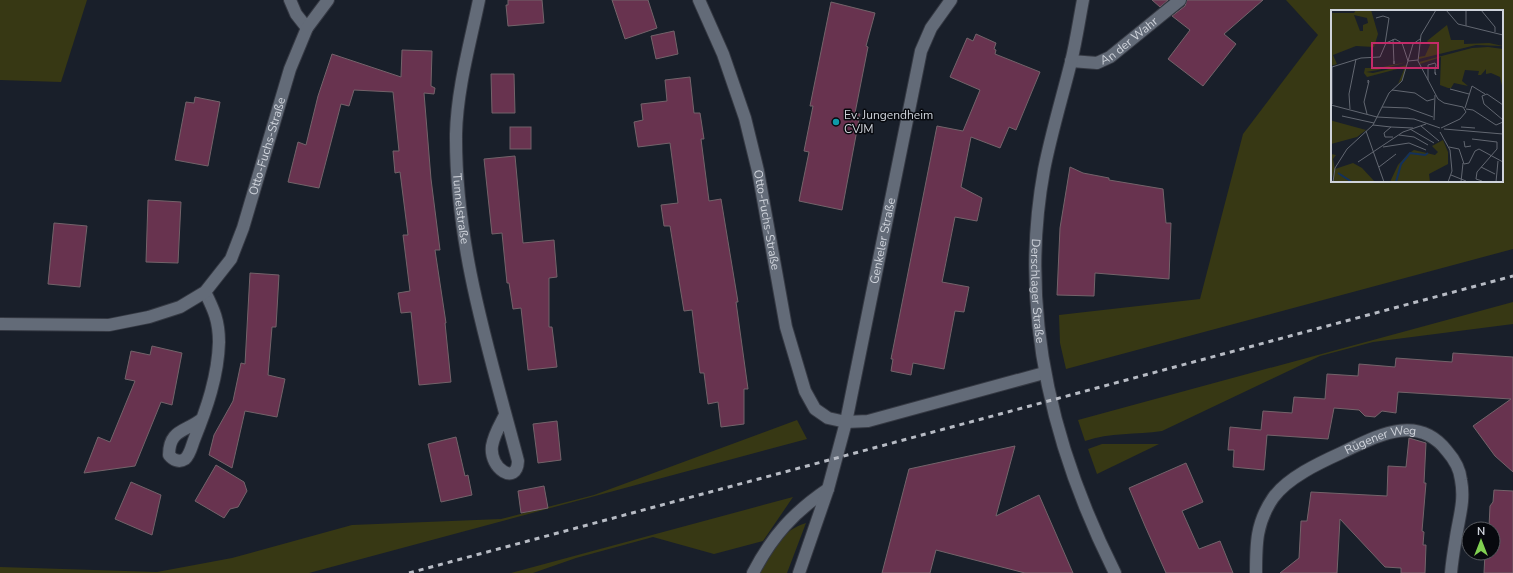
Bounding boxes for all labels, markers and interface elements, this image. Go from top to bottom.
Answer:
inset map [1331,10,1503,182]
street label: An der Wahr [1097,13,1162,69]
street label: Otto-Fuchs-Straße [245,95,289,197]
place label: Ev. Jungendheim CVJM [844,107,933,137]
marker: Ev. Jungendheim CVJM [831,117,841,127]
street label: Otto-Fuchs-Straße [750,168,784,271]
street label: Tunnelstraße [449,173,473,245]
street label: Genkeler Straße [866,196,899,285]
street label: Derschlager Straße [1027,238,1048,344]
street label: Rügener Weg [1342,422,1417,458]
north arrow [1461,521,1501,561]
text: N [1477,524,1485,539]

